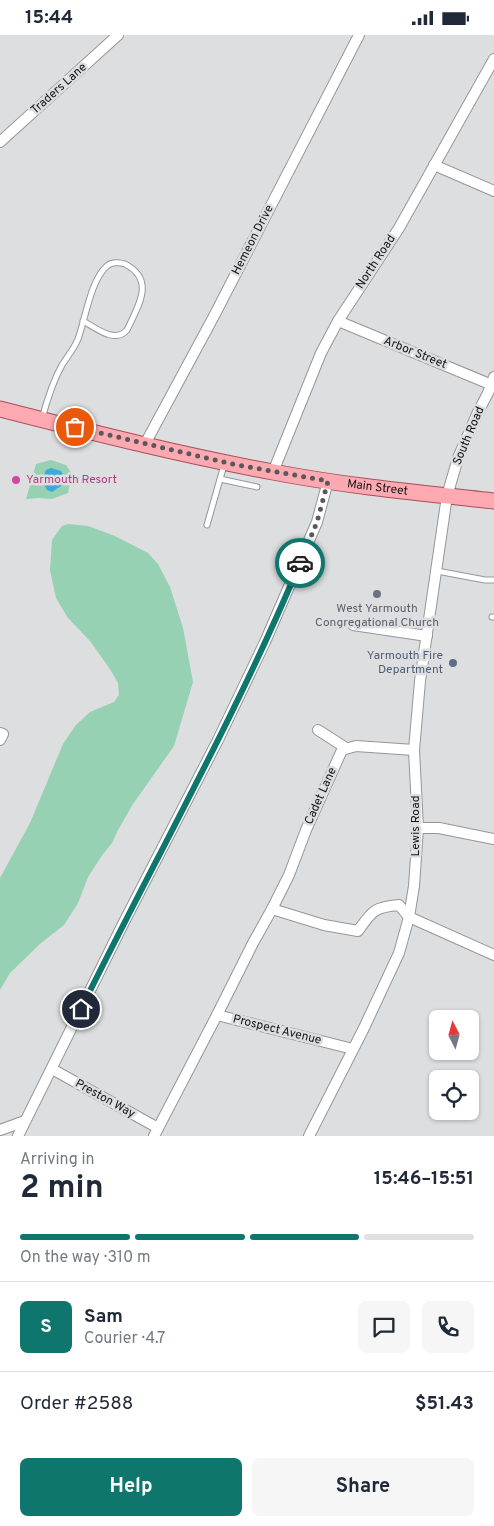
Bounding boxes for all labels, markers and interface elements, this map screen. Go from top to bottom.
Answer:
text: 15:44 [25,6,73,30]
street label: Traders Lane [28,60,90,118]
street label: Hemeon Drive [228,202,278,278]
street label: North Road [352,232,400,292]
street label: Arbor Street [381,333,449,373]
street label: South Road [450,404,488,468]
pin [54,406,96,448]
icon: bag [61,413,89,441]
place label: Yarmouth Resort [26,472,117,488]
marker: Yarmouth Resort [10,474,22,486]
street label: Main Street [346,476,409,500]
courier [275,538,325,588]
icon: car [286,549,314,577]
marker: West Yarmouth Congregational Church [371,588,383,600]
place label: West Yarmouth Congregational Church [315,601,439,631]
place label: Yarmouth Fire Department [367,648,443,678]
marker: Yarmouth Fire Department [447,657,459,669]
street label: Cadet Lane [301,765,341,827]
street label: Lewis Road [408,796,424,856]
pin [60,988,102,1030]
icon: home [67,995,95,1023]
north arrow [429,1010,479,1060]
map controls [429,1010,479,1120]
street label: Prospect Avenue [231,1011,323,1049]
button: locate [429,1070,479,1120]
street label: Preston Way [72,1076,138,1122]
text: Arriving in [20,1150,95,1170]
text: 15:46–15:51 [374,1167,474,1191]
text: 2 min [20,1169,104,1209]
text: On the way · 310 m [20,1248,151,1268]
button: chat [358,1301,410,1353]
button: phone [422,1301,474,1353]
text: Sam [84,1305,123,1329]
text: S [40,1315,52,1339]
text: Courier · 4.7 [84,1329,165,1349]
text: Order #2588 [20,1392,133,1416]
text: $51.43 [415,1392,474,1416]
button: Help [20,1458,242,1516]
button: Share [252,1458,474,1516]

